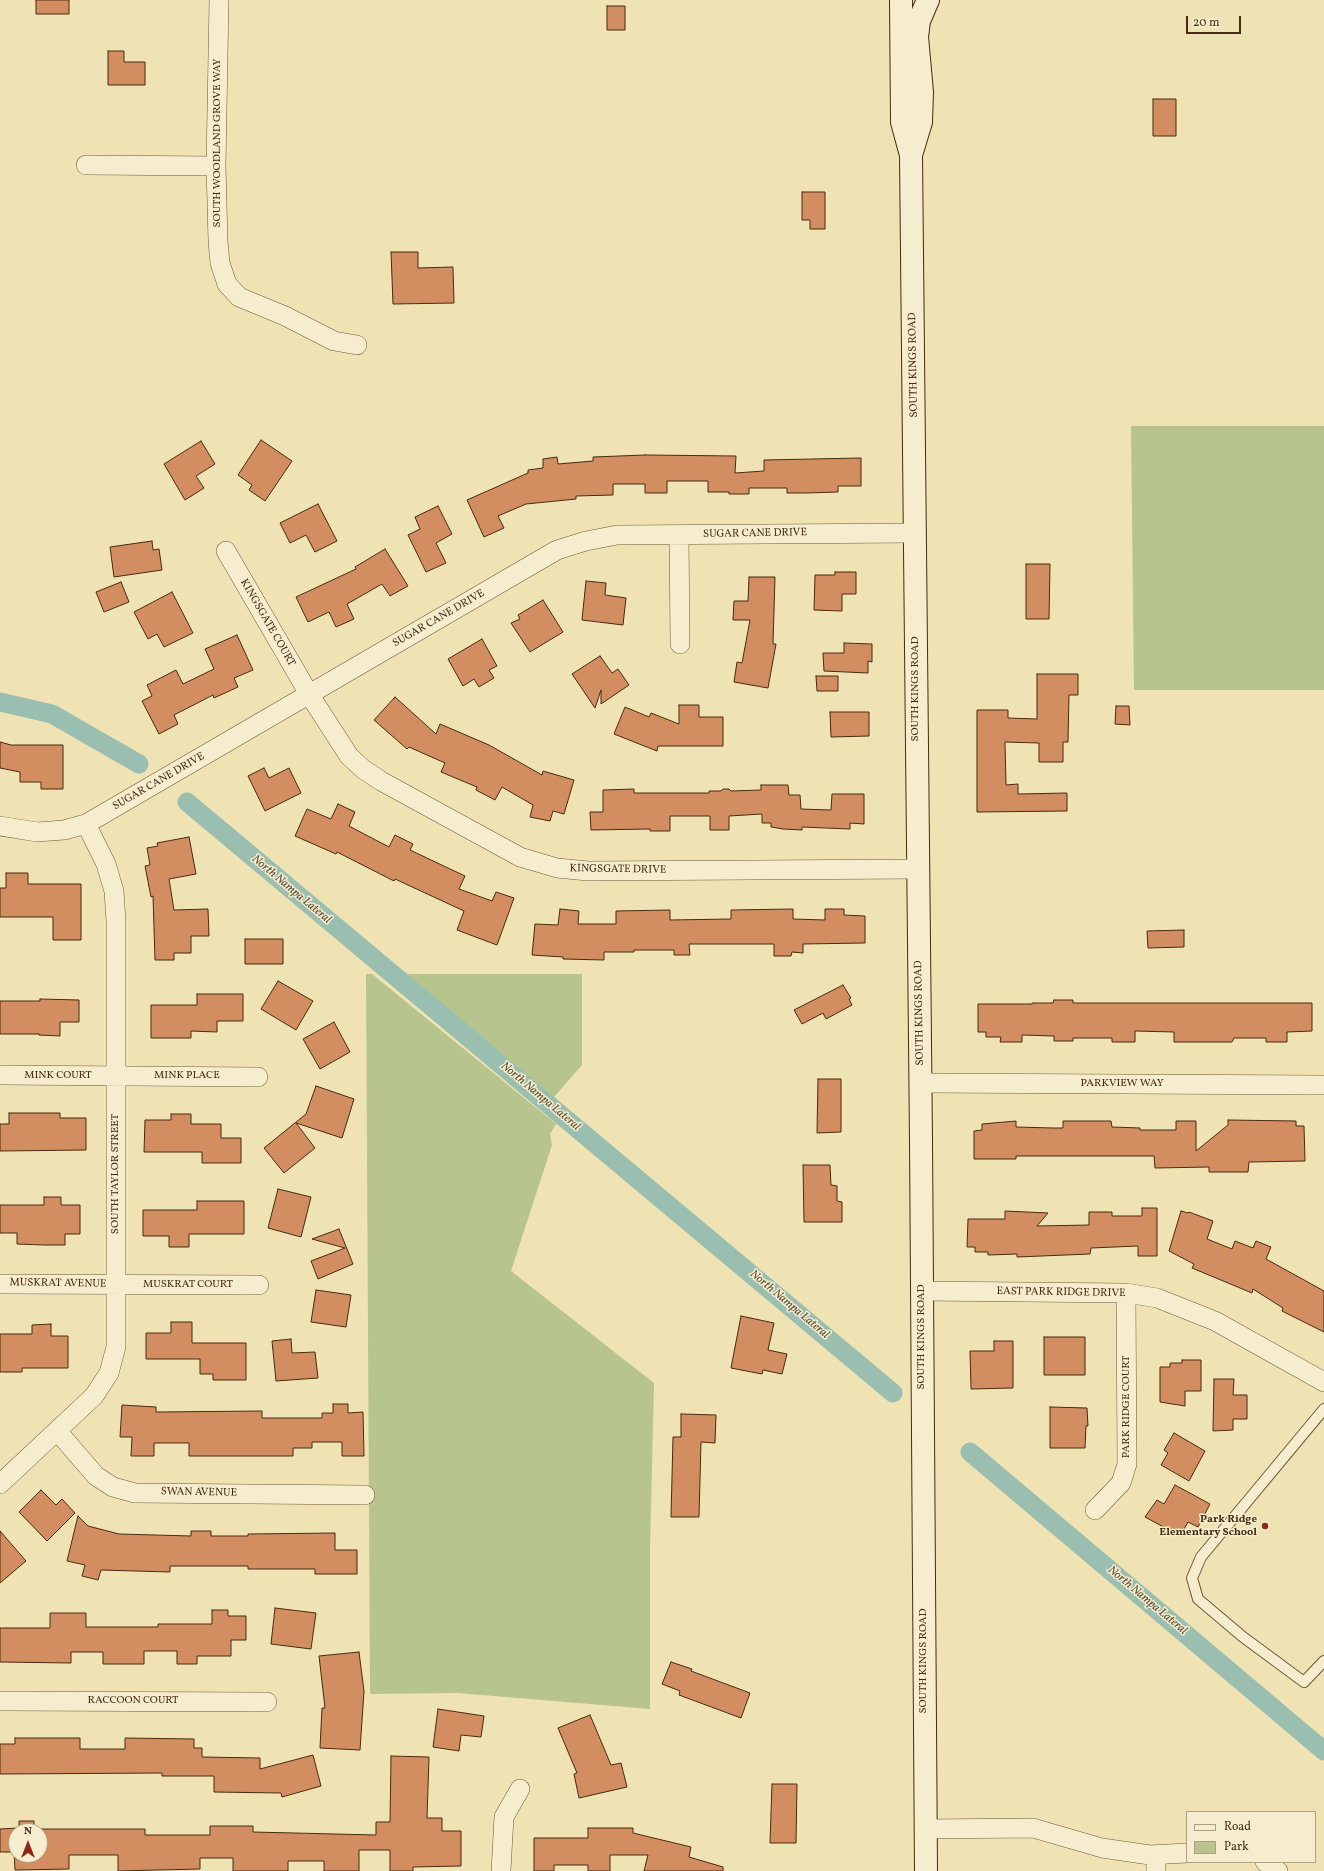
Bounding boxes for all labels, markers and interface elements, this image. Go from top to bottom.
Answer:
scale bar [1188,8,1243,34]
text: 20 m [1193,15,1220,31]
street label: SOUTH WOODLAND GROVE WAY [211,59,225,227]
street label: SOUTH KINGS ROAD [906,312,922,418]
street label: SUGAR CANE DRIVE [703,526,807,542]
street label: KINGSGATE COURT [237,577,297,669]
street label: SUGAR CANE DRIVE [391,587,487,651]
street label: SOUTH KINGS ROAD [909,636,923,742]
street label: SUGAR CANE DRIVE [111,750,207,814]
water label: North Nampa Lateral [248,853,334,927]
street label: KINGSGATE DRIVE [569,863,667,877]
street label: SOUTH KINGS ROAD [912,960,928,1066]
water label: North Nampa Lateral [497,1060,583,1134]
street label: MINK COURT [24,1069,92,1083]
street label: MINK PLACE [154,1069,220,1083]
street label: PARKVIEW WAY [1080,1077,1164,1091]
street label: SOUTH TAYLOR STREET [109,1114,123,1234]
water label: North Nampa Lateral [746,1268,832,1342]
street label: MUSKRAT AVENUE [10,1277,106,1291]
street label: MUSKRAT COURT [143,1278,233,1292]
street label: SOUTH KINGS ROAD [915,1284,929,1390]
street label: EAST PARK RIDGE DRIVE [996,1285,1126,1301]
street label: PARK RIDGE COURT [1120,1356,1134,1458]
street label: SWAN AVENUE [161,1486,237,1500]
place label: Park Ridge Elementary School [1159,1513,1257,1539]
marker: Park Ridge Elementary School [1260,1521,1270,1531]
water label: North Nampa Lateral [1104,1564,1190,1638]
street label: SOUTH KINGS ROAD [917,1608,931,1714]
street label: RACCOON COURT [87,1694,179,1708]
legend [1186,1811,1316,1863]
text: Road [1224,1819,1251,1835]
north arrow [8,1823,48,1863]
text: N [24,1824,32,1839]
text: Park [1224,1839,1249,1855]

